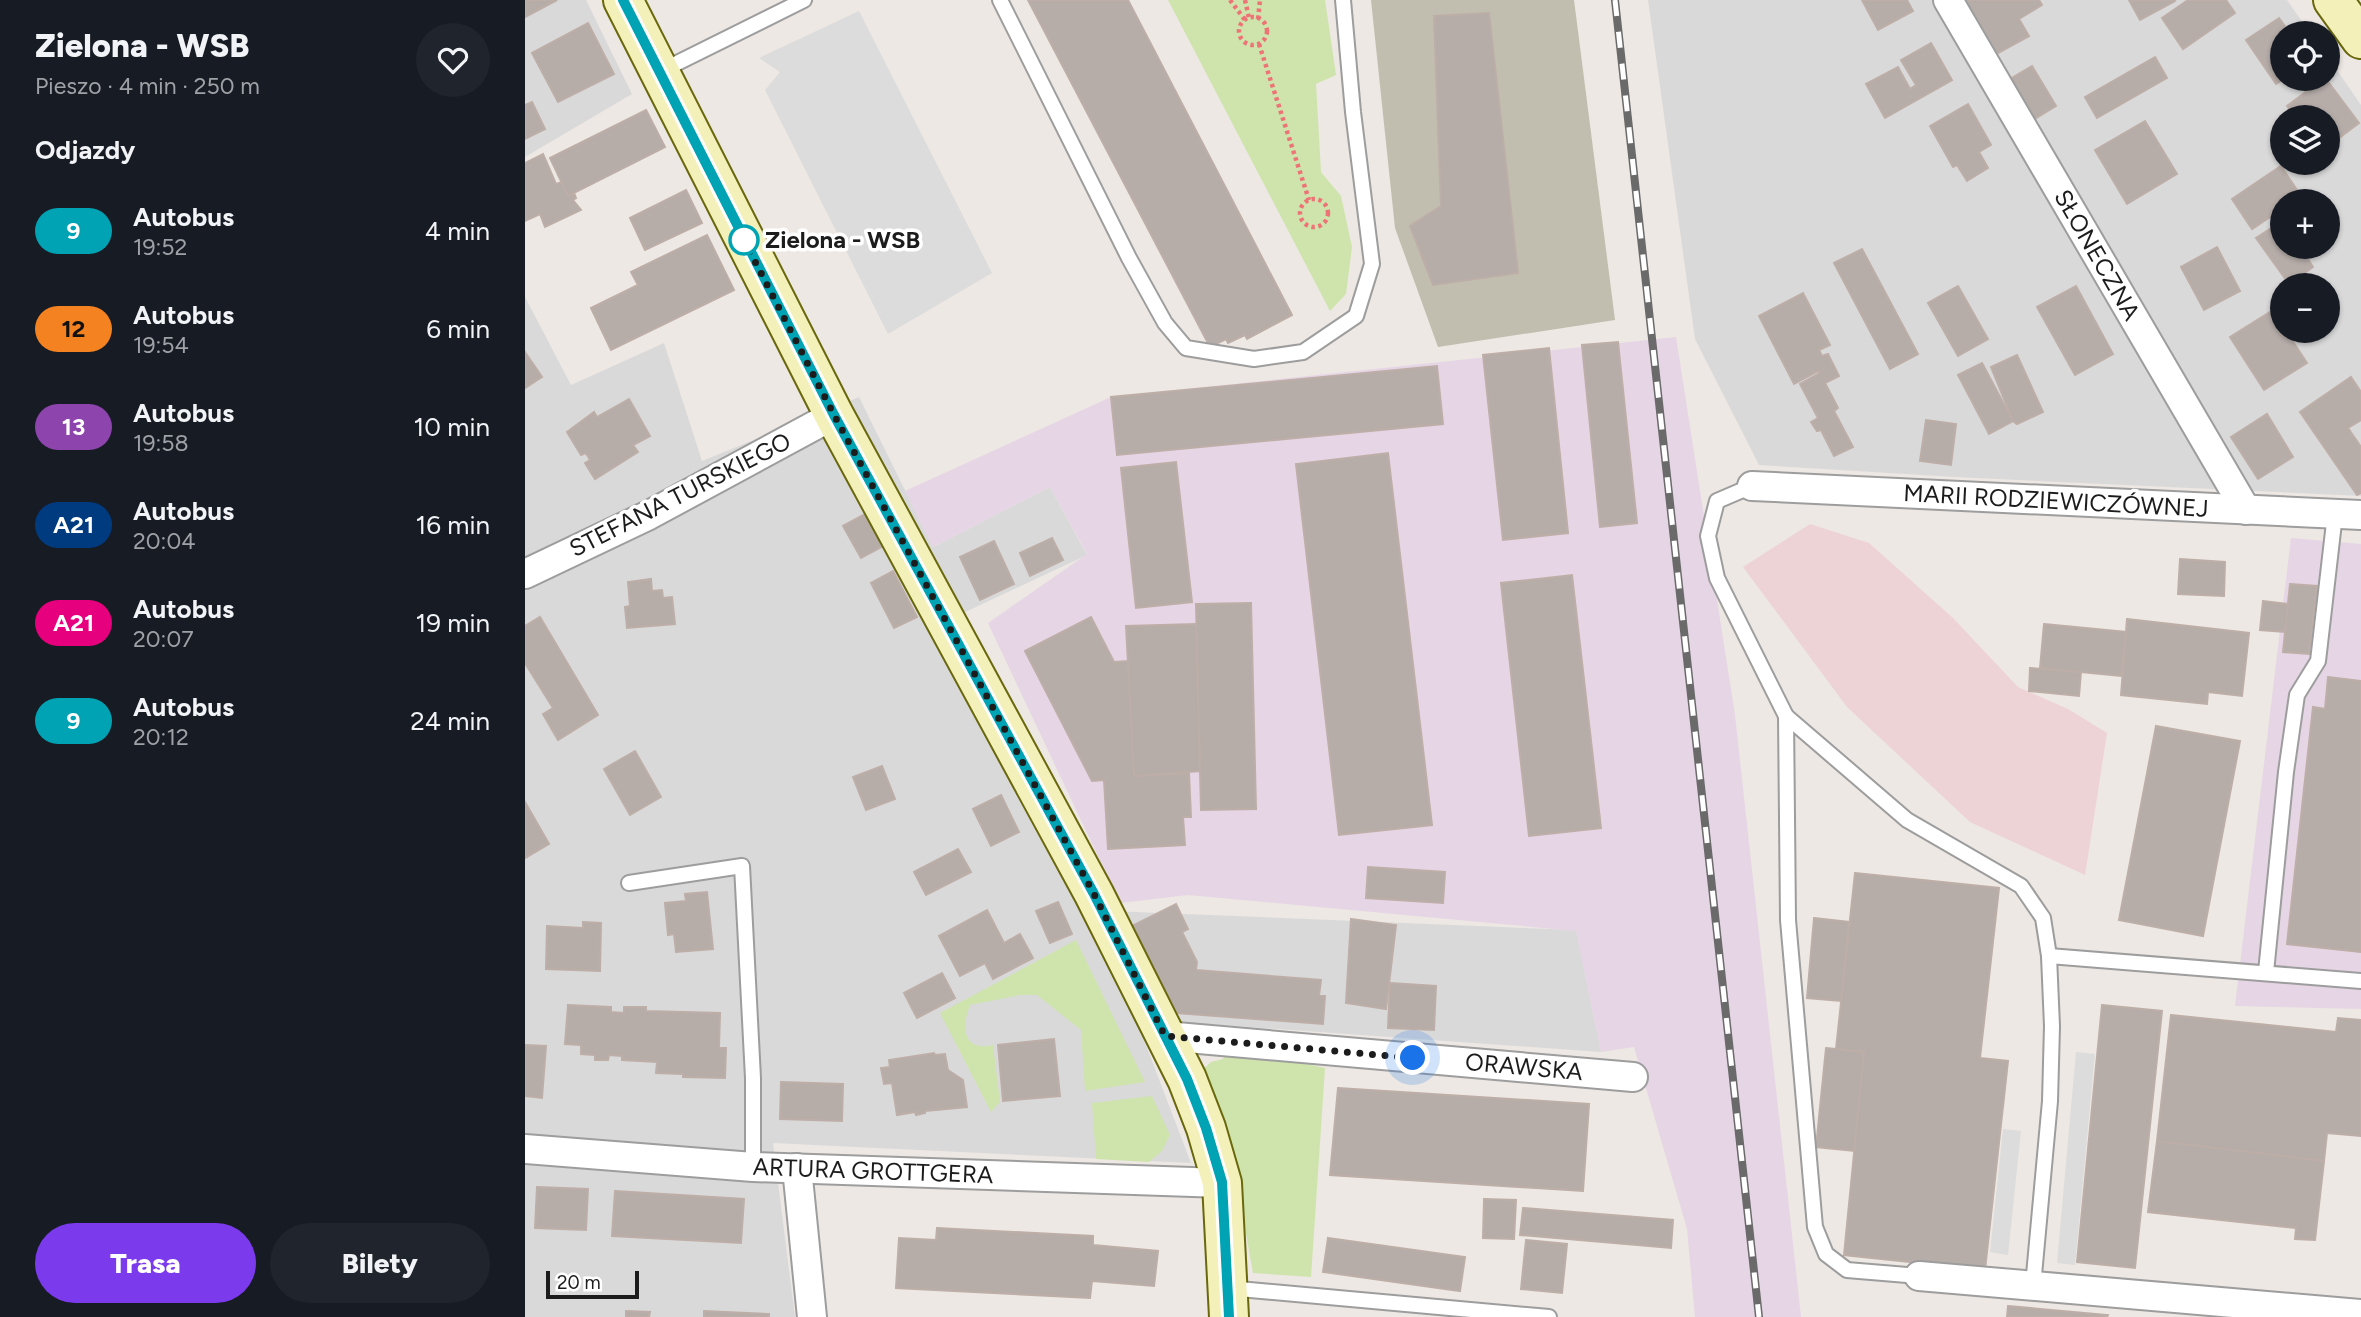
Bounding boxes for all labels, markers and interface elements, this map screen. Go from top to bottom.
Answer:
map controls [2270,21,2340,343]
button: locate [2270,21,2340,91]
button: heart [416,23,490,97]
text: Zielona - WSB [35,26,250,65]
text: Pieszo · 4 min · 250 m [35,72,260,100]
button: layers [2270,105,2340,175]
text: Odjazdy [35,134,135,166]
street label: SŁONECZNA [2048,184,2147,326]
button: + [2270,189,2340,259]
text: Autobus [133,201,234,233]
text: 4 min [425,215,490,247]
text: 9 [67,216,80,245]
marker: Zielona - WSB [729,225,759,255]
place label: Zielona - WSB [765,225,920,254]
text: 19:52 [133,233,187,261]
button: − [2270,273,2340,343]
text: Autobus [133,299,234,331]
text: 6 min [426,313,490,345]
text: 12 [61,314,86,343]
text: 19:54 [133,331,189,359]
text: Autobus [133,397,234,429]
text: 10 min [414,411,490,443]
text: 13 [62,412,85,441]
street label: STEFANA TURSKIEGO [564,426,795,563]
text: 19:58 [133,429,189,457]
street label: MARII RODZIEWICZÓWNEJ [1903,478,2209,523]
text: Autobus [133,495,234,527]
text: 16 min [415,509,490,541]
text: A21 [53,510,94,539]
text: 20:04 [133,527,195,555]
text: Autobus [133,593,234,625]
text: 19 min [415,607,490,639]
text: A21 [53,608,94,637]
text: 20:07 [133,625,194,653]
text: Autobus [133,691,234,723]
text: 24 min [410,705,490,737]
text: 9 [67,706,80,735]
text: 20:12 [133,723,189,751]
your location [1395,1040,1430,1075]
street label: ORAWSKA [1464,1047,1585,1086]
street label: ARTURA GROTTGERA [752,1152,994,1189]
button: Trasa [35,1223,256,1303]
button: Bilety [270,1223,490,1303]
scale bar [546,1268,639,1300]
text: 20 m [557,1271,601,1294]

